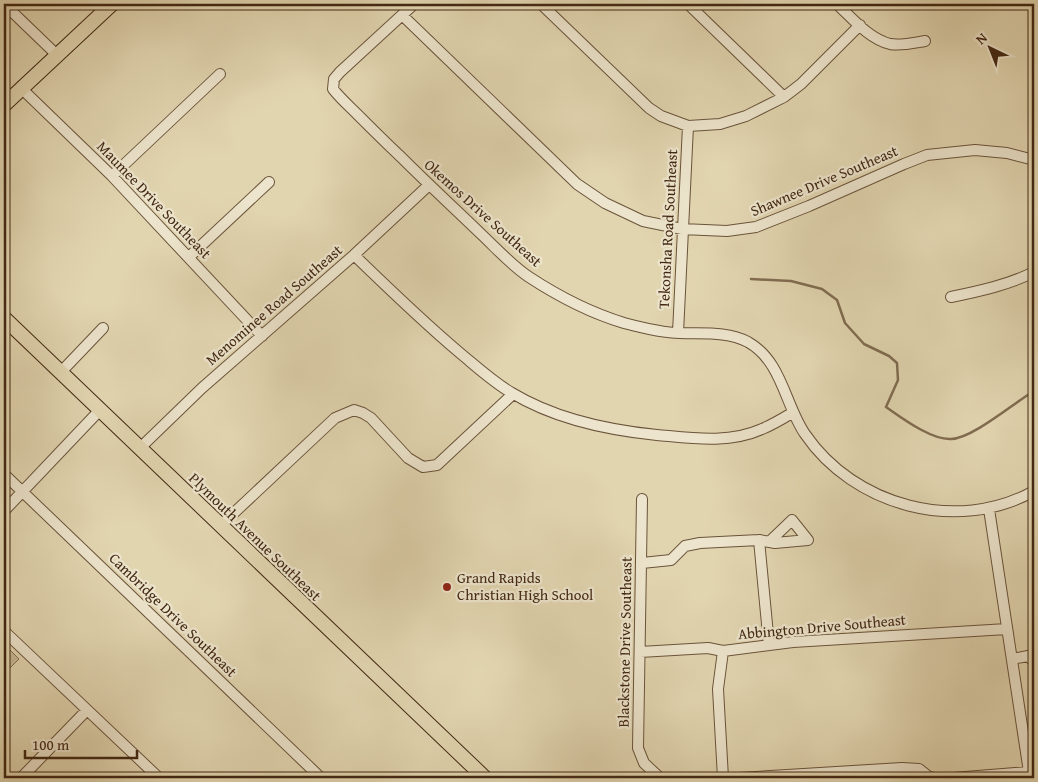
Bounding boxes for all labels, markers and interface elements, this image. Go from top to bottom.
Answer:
north arrow [966,22,1016,72]
text: N [971,28,992,49]
street label: Maumee Drive Southeast [93,136,217,264]
street label: Shawnee Drive Southeast [747,140,901,221]
street label: Tekonsha Road Southeast [653,148,682,309]
street label: Okemos Drive Southeast [420,154,547,272]
street label: Menominee Road Southeast [201,239,347,370]
street label: Plymouth Avenue Southeast [185,468,327,606]
street label: Cambridge Drive Southeast [105,548,243,682]
street label: Blackstone Drive Southeast [613,556,636,727]
place label: Grand Rapids Christian High School [457,567,593,605]
marker: Grand Rapids Christian High School [441,581,453,593]
street label: Abbington Drive Southeast [737,609,908,644]
scale bar [25,727,138,759]
text: 100 m [32,734,70,755]

